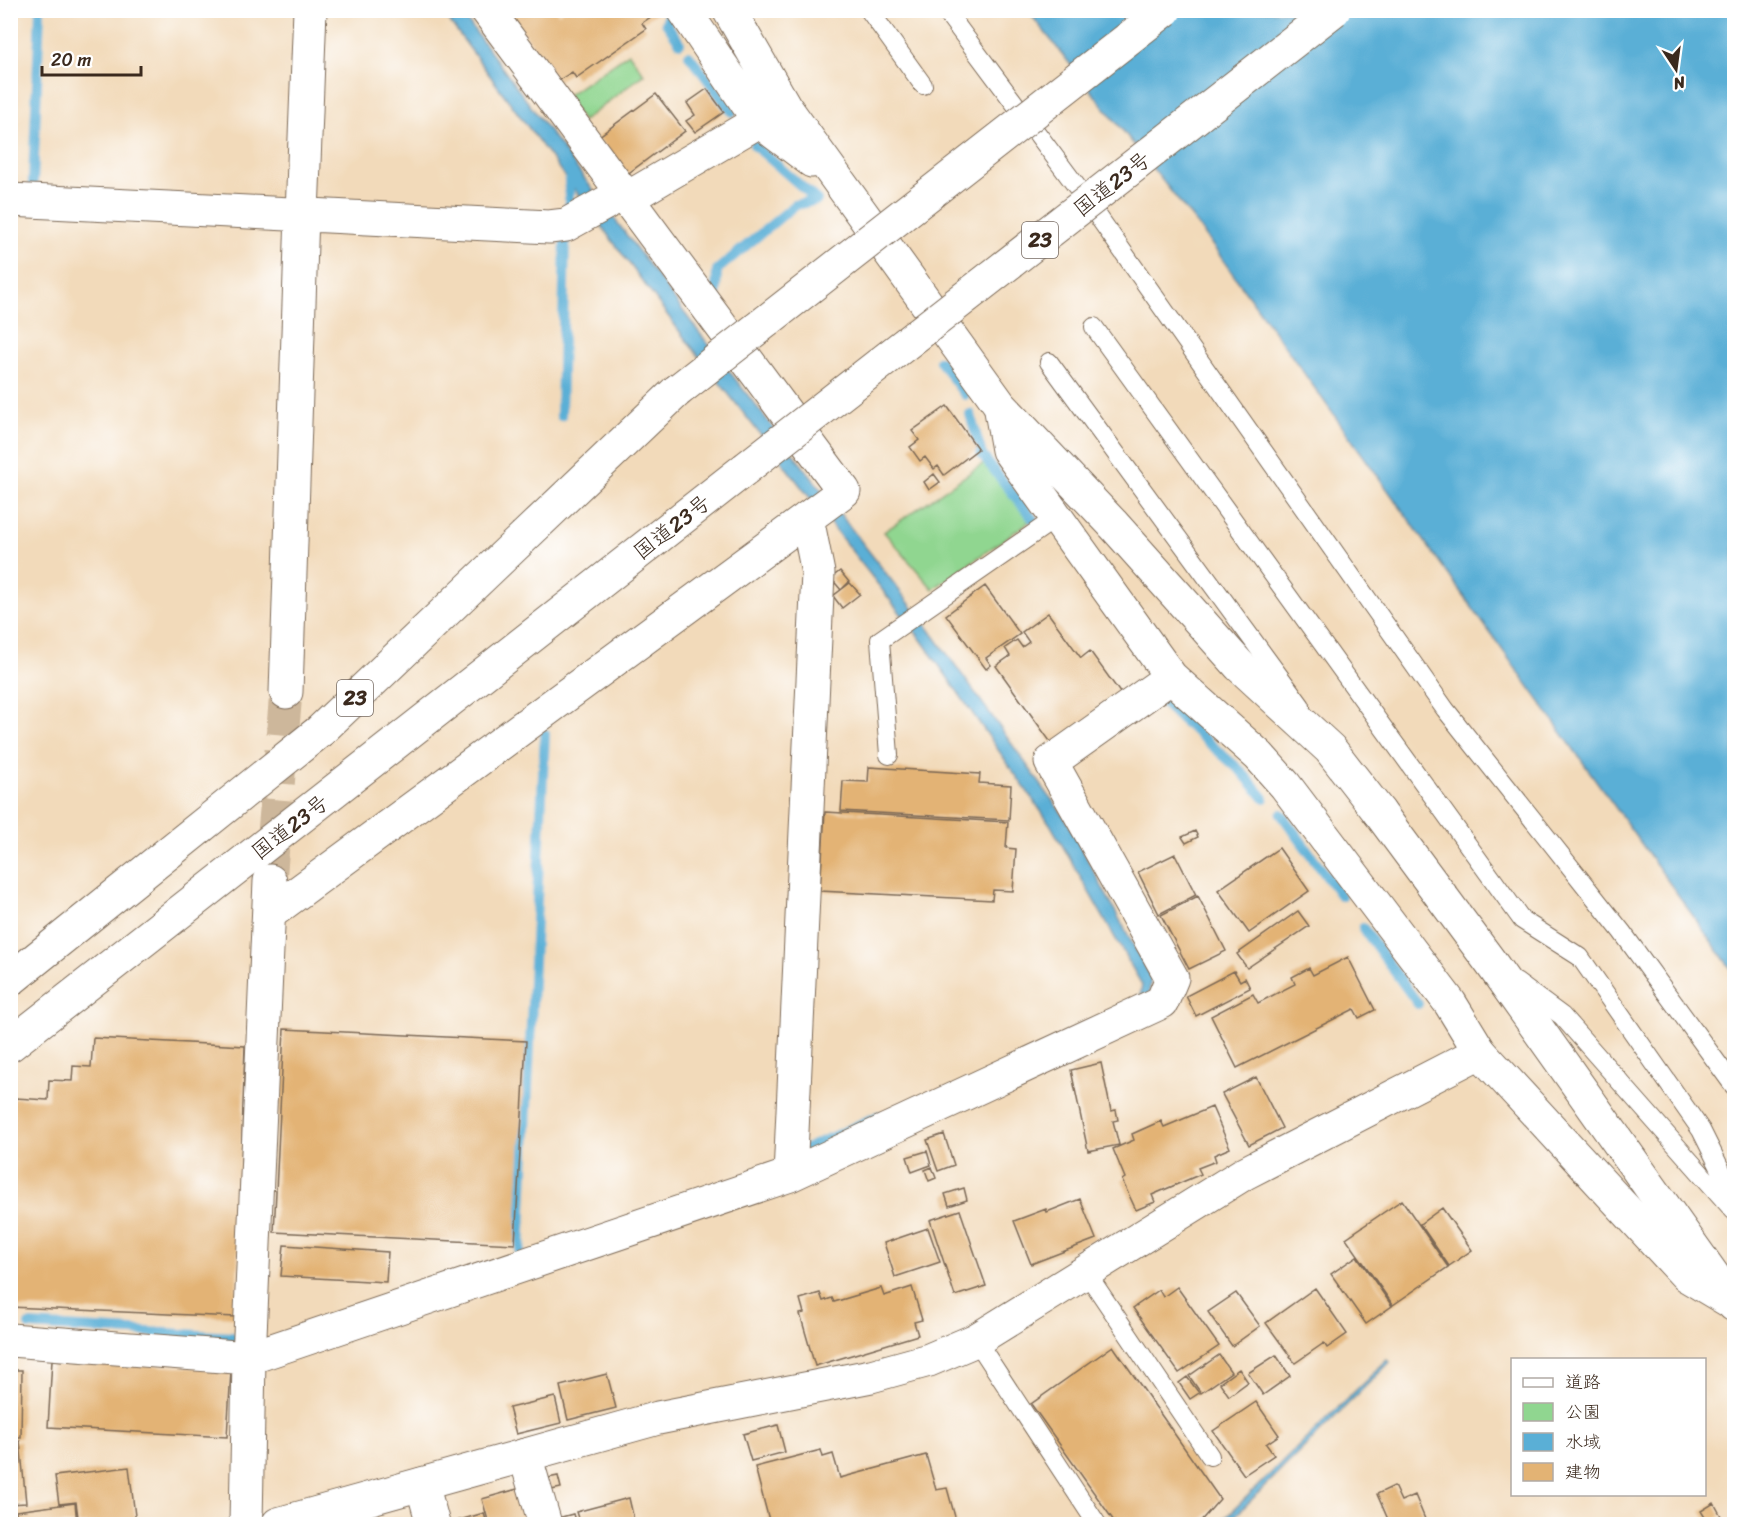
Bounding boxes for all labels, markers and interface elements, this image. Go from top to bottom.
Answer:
scale bar [42,39,141,77]
north arrow [1646,39,1706,99]
text: 20 m [51,44,91,76]
text: N [1670,68,1689,99]
street label: 国道23号 [1064,141,1160,227]
road number: 23 [1022,222,1058,258]
street label: 国道23号 [624,484,720,570]
road number: 23 [337,680,373,716]
street label: 国道23号 [242,784,338,870]
legend [1511,1358,1706,1496]
text: 道路 [1565,1366,1601,1398]
text: 公園 [1565,1396,1601,1428]
text: 水域 [1565,1426,1601,1458]
text: 建物 [1565,1456,1601,1488]

